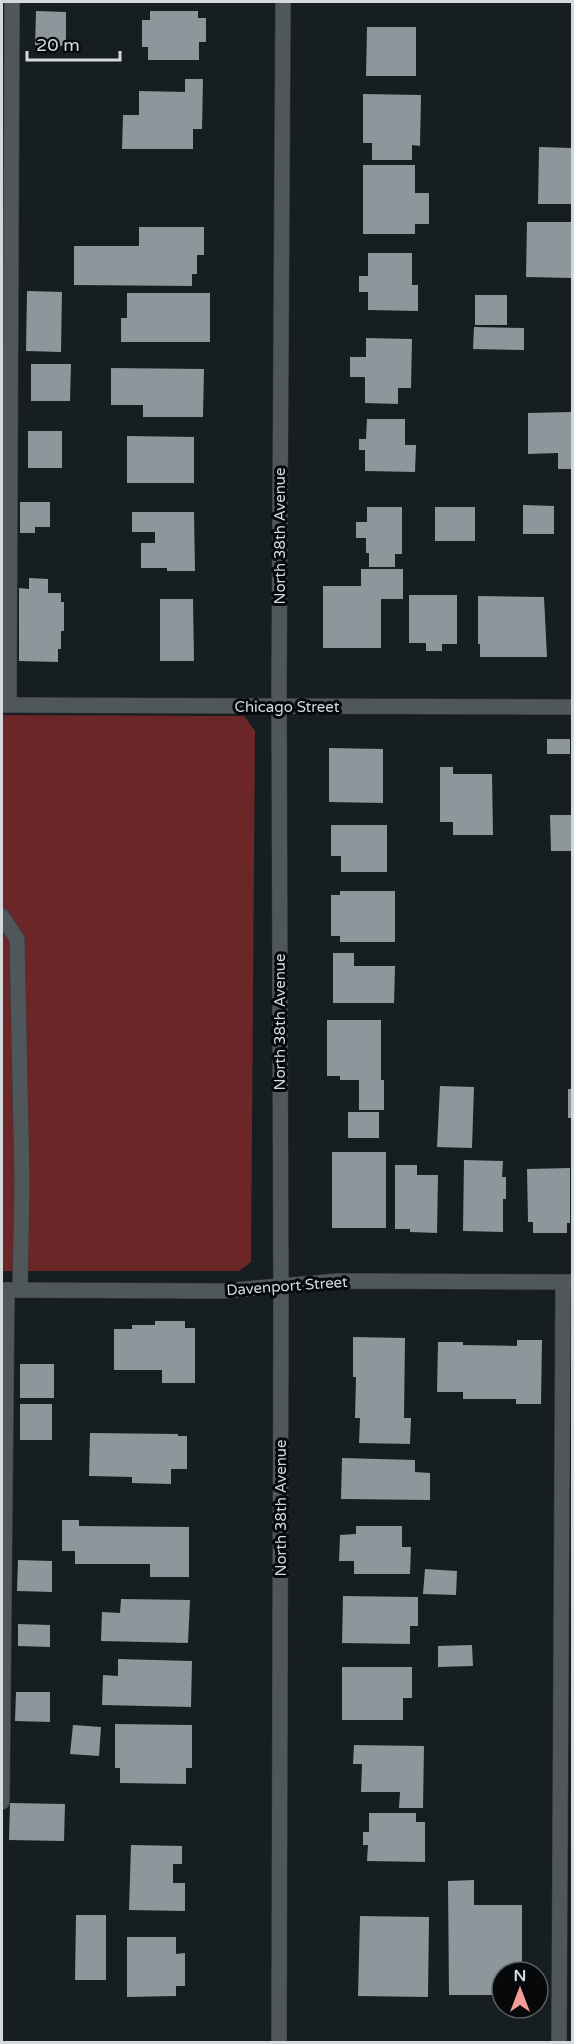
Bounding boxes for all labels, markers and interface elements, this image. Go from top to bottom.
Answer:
scale bar [27,24,120,62]
text: 20 m [36,34,80,56]
street label: North 38th Avenue [271,468,289,604]
street label: Chicago Street [234,698,340,716]
street label: North 38th Avenue [271,954,289,1090]
street label: Davenport Street [226,1273,349,1299]
street label: North 38th Avenue [272,1440,290,1576]
north arrow [490,1960,550,2020]
text: N [514,1966,526,1986]

